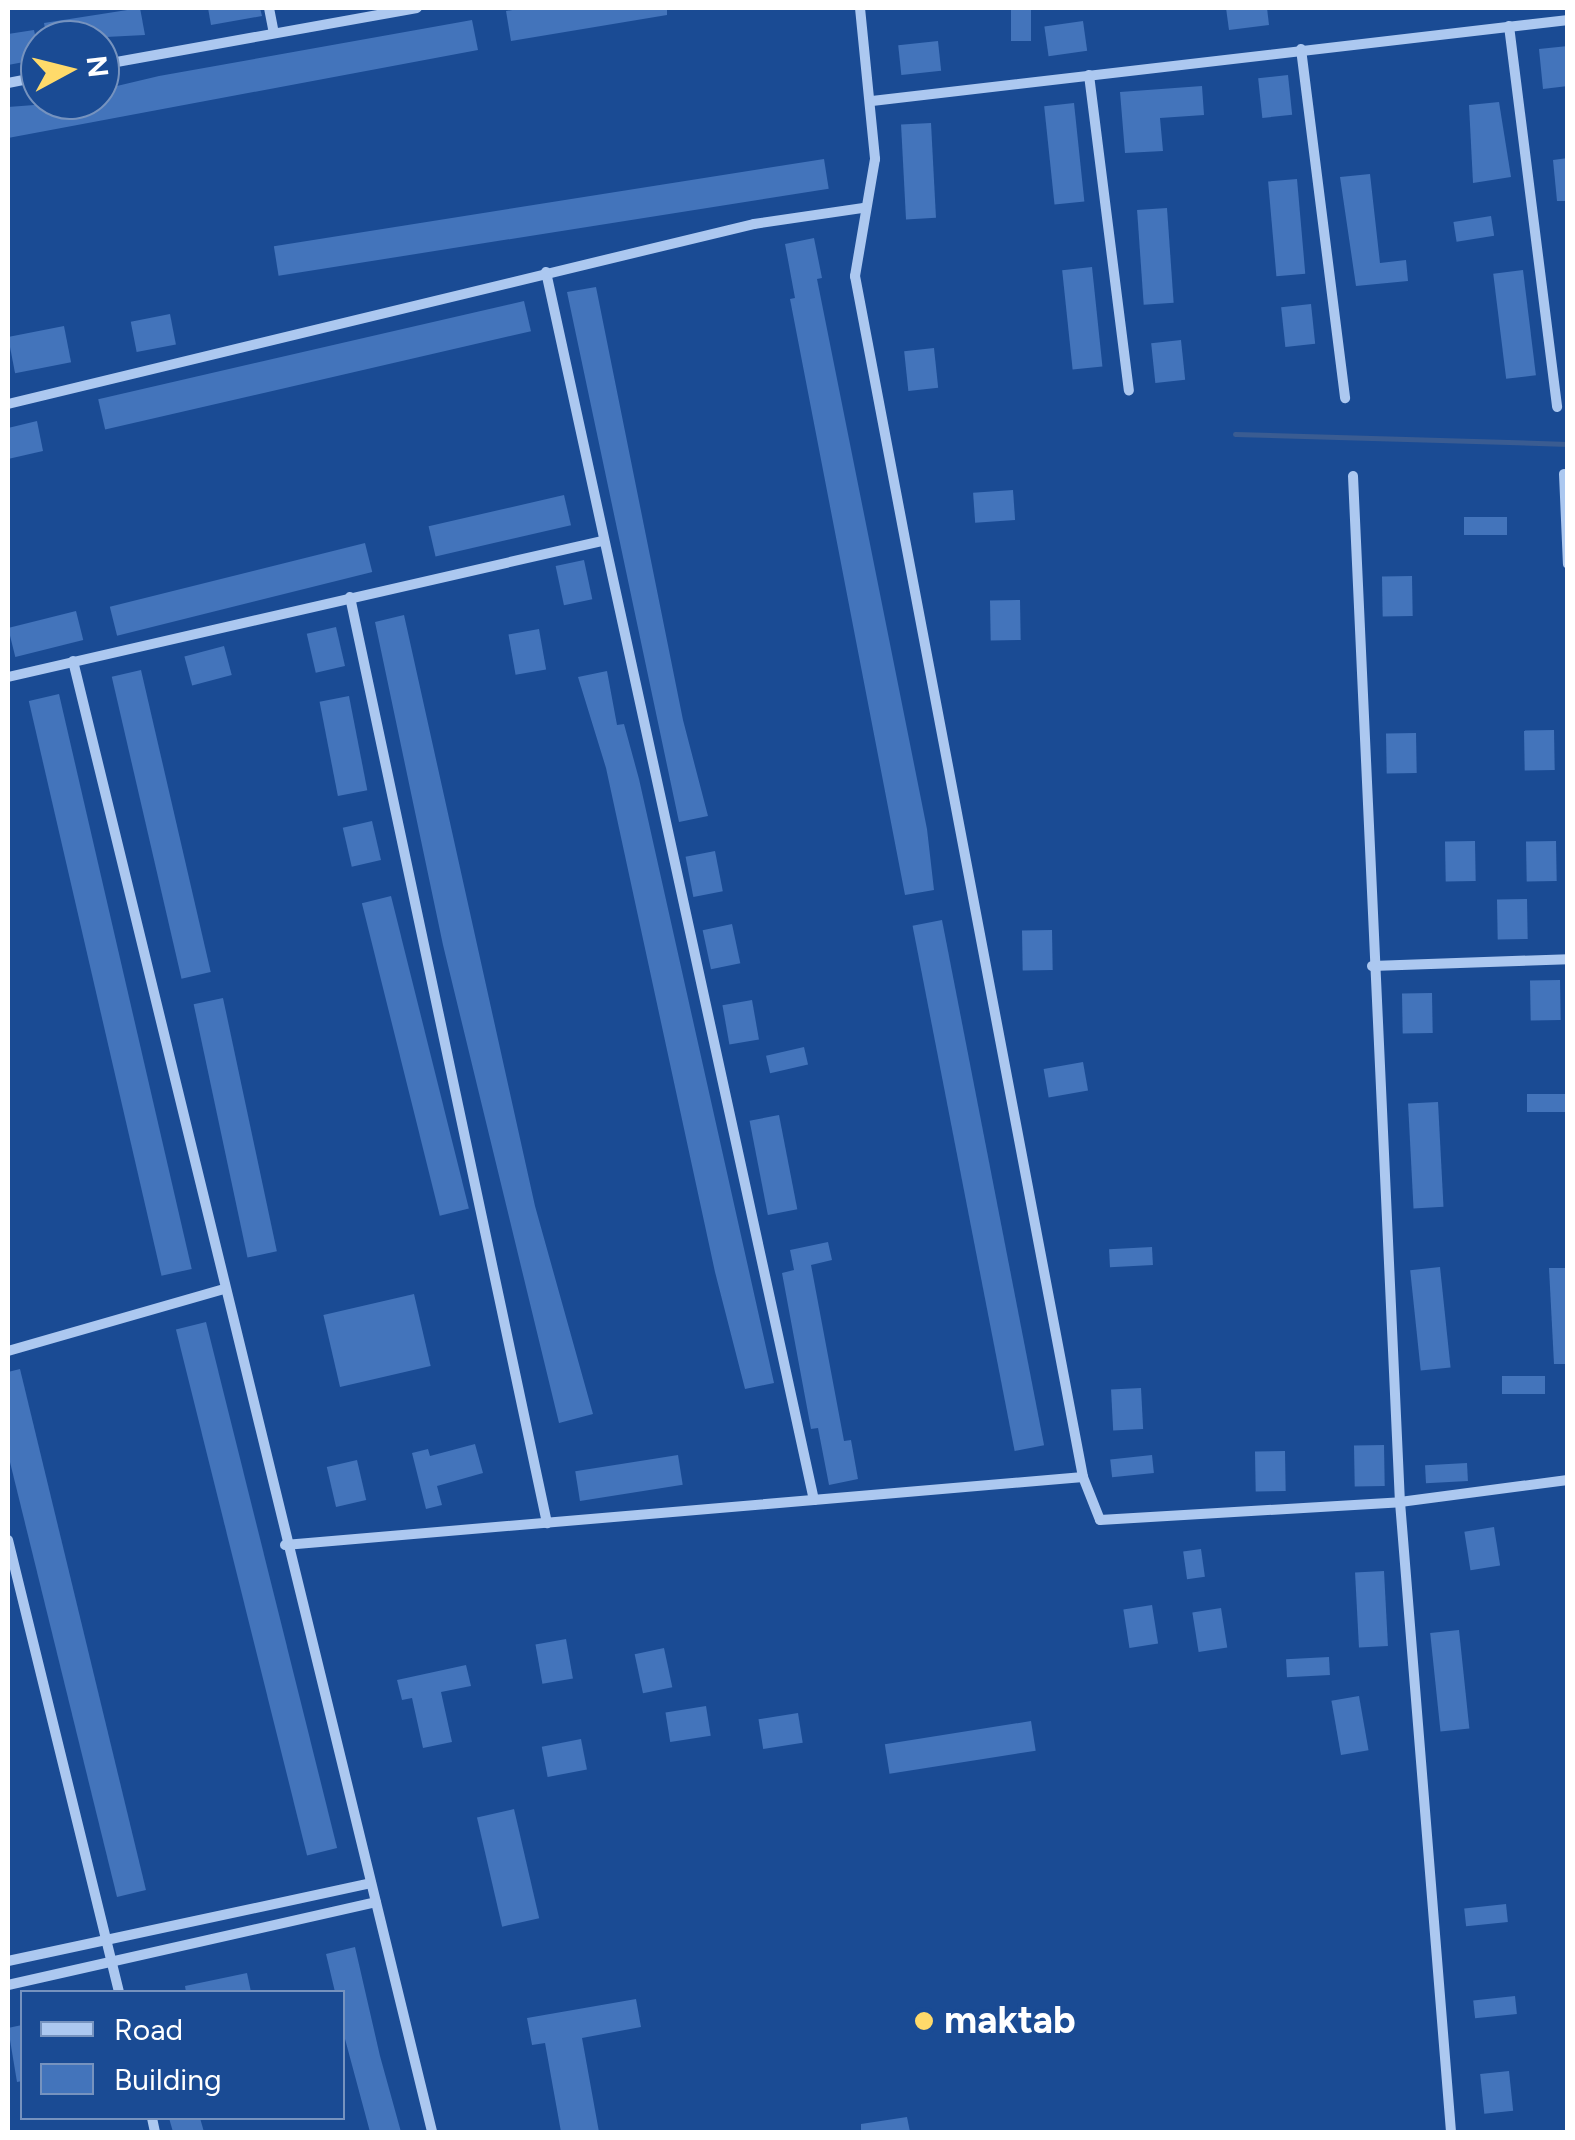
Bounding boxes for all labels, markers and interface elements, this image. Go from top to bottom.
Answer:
north arrow [20,20,120,120]
text: N [80,54,116,79]
legend [20,1990,345,2120]
place label: maktab [944,1998,1076,2044]
marker: maktab [913,2010,935,2032]
text: Road [114,2011,183,2048]
text: Building [114,2061,222,2098]

